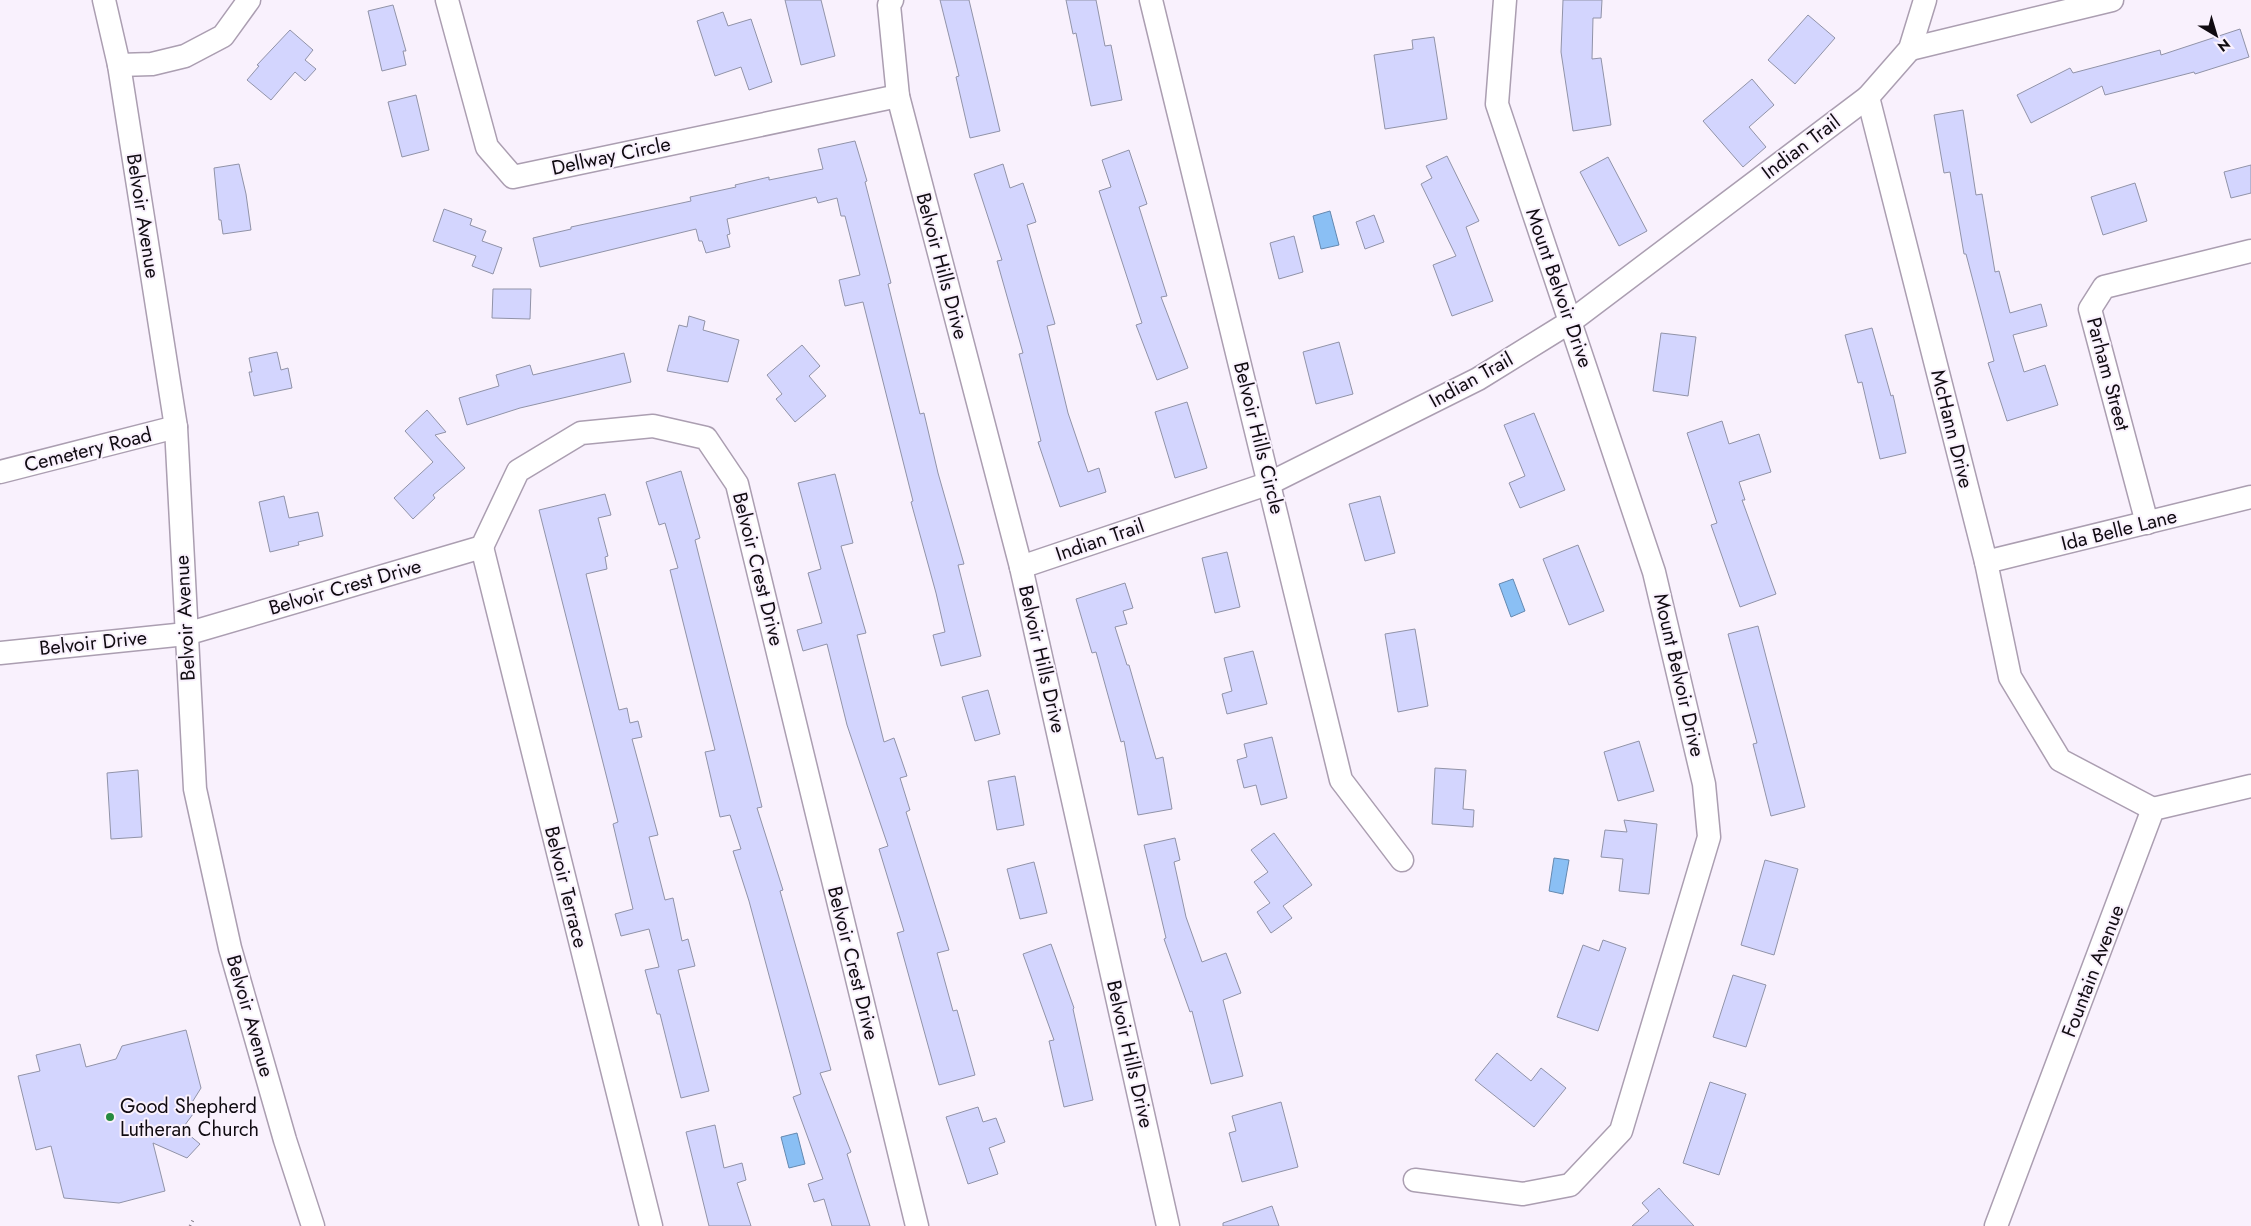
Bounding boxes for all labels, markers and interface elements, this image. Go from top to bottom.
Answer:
north arrow [2191,10,2241,60]
text: N [2213,34,2235,57]
street label: Indian Trail [1755,108,1847,186]
street label: Dellway Circle [549,129,673,183]
street label: Belvoir Avenue [119,152,167,280]
street label: Belvoir Hills Drive [908,189,976,343]
street label: Mount Belvoir Drive [1518,204,1600,372]
street label: Parham Street [2079,314,2137,434]
street label: Indian Trail [1424,345,1518,415]
street label: Belvoir Hills Circle [1226,359,1292,517]
street label: McHann Drive [1923,367,1981,491]
street label: Cemetery Road [21,420,155,480]
street label: Belvoir Crest Drive [725,489,791,649]
street label: Ida Belle Lane [2058,502,2180,558]
street label: Indian Trail [1052,511,1148,569]
street label: Belvoir Crest Drive [265,551,425,623]
street label: Belvoir Avenue [167,554,203,682]
street label: Belvoir Hills Drive [1011,582,1073,736]
street label: Mount Belvoir Drive [1646,590,1712,760]
street label: Belvoir Drive [38,623,148,663]
street label: Belvoir Terrace [537,823,595,951]
street label: Belvoir Crest Drive [820,883,886,1043]
street label: Fountain Avenue [2054,901,2132,1041]
street label: Belvoir Avenue [219,952,281,1080]
street label: Belvoir Hills Drive [1099,977,1161,1131]
place label: Good Shepherd Lutheran Church [120,1092,259,1144]
marker: Good Shepherd Lutheran Church [104,1111,116,1123]

